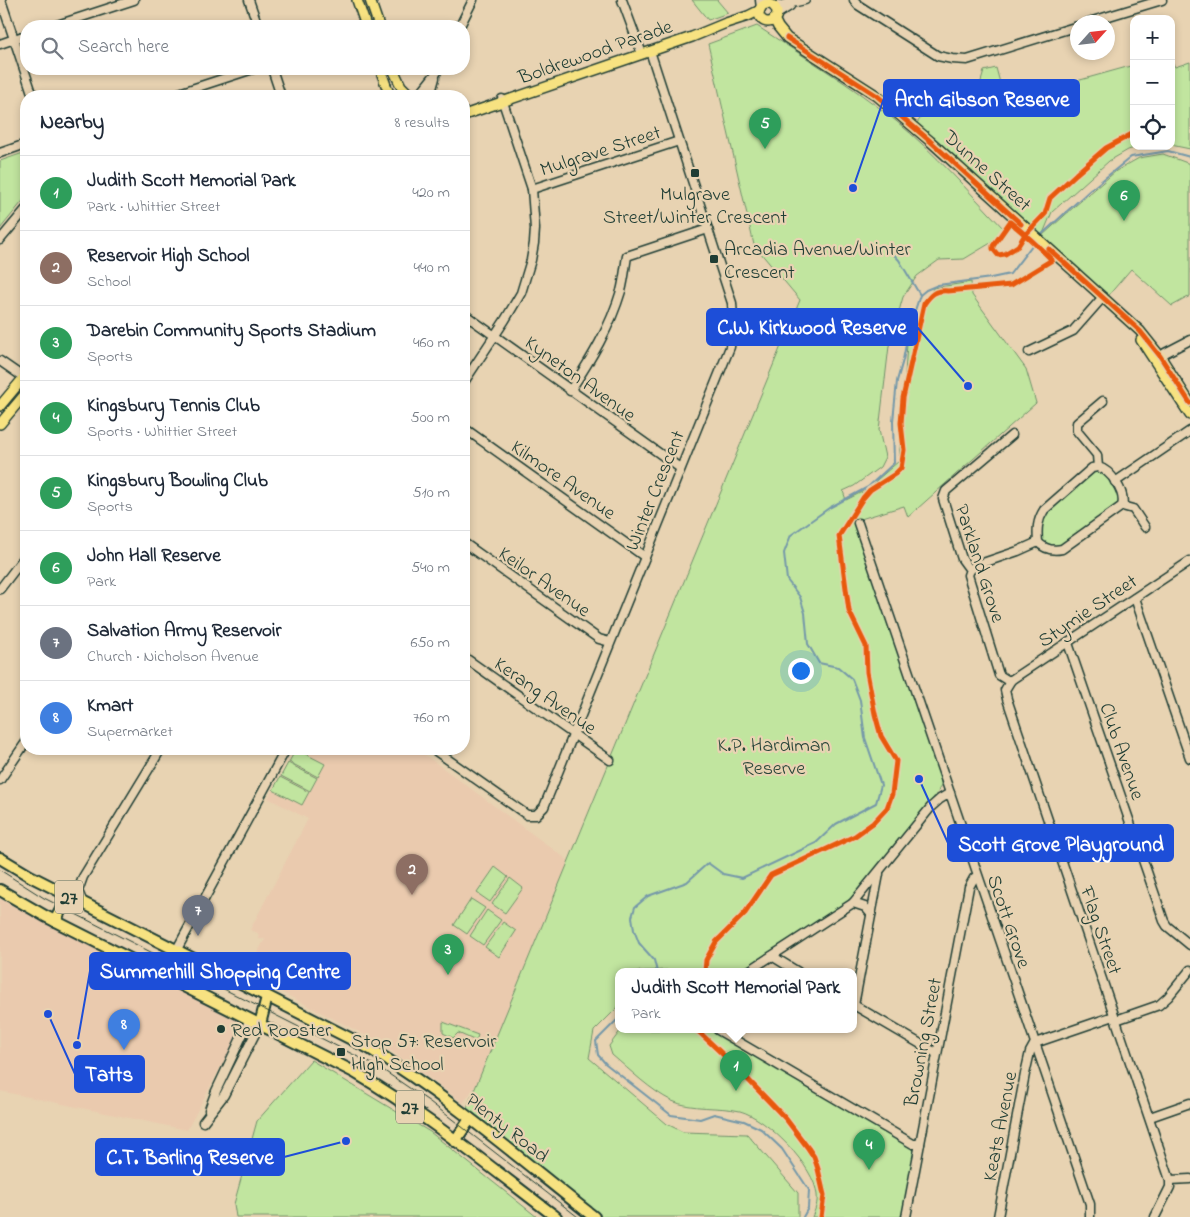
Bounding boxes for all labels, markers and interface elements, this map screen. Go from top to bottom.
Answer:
street label: Boldrewood Parade [514,13,677,94]
north arrow [1070,15,1115,60]
map controls [1130,15,1175,150]
button: + [1130,15,1175,60]
search box [20,20,470,75]
icon: search [38,34,66,62]
text: Search here [78,34,169,61]
button: − [1130,60,1175,105]
callout: Arch Gibson Reserve [884,80,1079,116]
text: Arch Gibson Reserve [894,86,1070,116]
button: locate [1130,105,1175,150]
text: Nearby [40,108,104,138]
pin: 5 [749,108,781,149]
text: 8 results [394,111,450,135]
street label: Mulgrave Street [537,119,666,187]
street label: Dunne Street [935,124,1037,220]
marker: Mulgrave Street/Winter Crescent [689,167,701,179]
text: Judith Scott Memorial Park [87,168,296,195]
pin: 6 [1108,180,1140,221]
text: 1 [53,181,59,205]
text: 420 m [412,181,450,205]
place label: Mulgrave Street/Winter Crescent [603,181,787,233]
text: Park · Whittier Street [87,195,220,219]
place label: Arcadia Avenue/Winter Crescent [724,236,911,288]
text: Reservoir High School [87,243,249,270]
marker: Arcadia Avenue/Winter Crescent [708,253,720,265]
text: 2 [52,256,60,280]
text: 440 m [413,256,450,280]
text: School [87,270,131,294]
callout: C.W. Kirkwood Reserve [707,309,917,345]
text: C.W. Kirkwood Reserve [717,314,907,344]
text: Darebin Community Sports Stadium [87,318,376,345]
street label: Kyneton Avenue [518,330,641,430]
text: 3 [53,331,59,355]
text: 460 m [413,331,450,355]
text: Sports [87,345,133,369]
text: Kingsbury Tennis Club [87,393,260,420]
text: 4 [53,406,59,430]
text: 500 m [411,406,450,430]
text: Sports · Whittier Street [87,420,237,444]
street label: Winter Crescent [619,426,694,556]
street label: Kilmore Avenue [504,434,621,528]
text: Kingsbury Bowling Club [87,468,268,495]
text: 5 [51,481,61,505]
text: 510 m [412,481,450,505]
text: Sports [87,495,133,519]
street label: Parkland Grove [946,501,1011,627]
street label: Keilor Avenue [491,540,596,626]
text: John Hall Reserve [87,543,221,570]
text: 6 [52,556,60,580]
text: 540 m [411,556,450,580]
street label: Stymie Street [1033,568,1144,656]
text: Park [87,570,116,594]
text: Salvation Army Reservoir [87,618,281,645]
text: 7 [53,631,59,655]
text: 650 m [410,631,450,655]
text: Church · Nicholson Avenue [87,645,259,669]
street label: Kerang Avenue [487,651,602,744]
your location [788,658,814,684]
text: Kmart [87,693,134,720]
street label: Club Avenue [1090,699,1151,804]
text: 8 [53,706,59,730]
text: 760 m [413,706,450,730]
text: Supermarket [87,720,173,744]
park label: K.P. Hardiman Reserve [718,732,831,784]
callout: Scott Grove Playground [948,825,1173,861]
text: Scott Grove Playground [958,831,1164,863]
pin: 2 [396,854,428,895]
street label: Scott Grove [978,871,1037,972]
road number: 27 [55,880,83,914]
street label: Flag Street [1070,882,1128,979]
pin: 7 [182,895,214,936]
pin: 3 [432,934,464,975]
callout: Summerhill Shopping Centre [90,953,350,989]
text: Summerhill Shopping Centre [100,958,341,990]
popup [615,968,857,1033]
text: Judith Scott Memorial Park [632,975,840,1002]
street label: Browning Street [898,975,952,1111]
text: Park [632,1002,660,1026]
pin: 8 [108,1009,140,1050]
place label: Red Rooster [231,1017,332,1046]
marker: Red Rooster [215,1023,227,1035]
place label: Stop 57: Reservoir High School [351,1028,497,1081]
marker: Stop 57: Reservoir High School [335,1046,347,1058]
pin: 1 [720,1050,752,1091]
callout: Tatts [75,1056,144,1092]
text: Tatts [85,1061,133,1091]
street label: Keats Avenue [977,1069,1026,1184]
street label: Plenty Road [459,1087,554,1171]
road number: 27 [396,1090,424,1124]
pin: 4 [853,1129,885,1170]
callout: C.T. Barling Reserve [96,1139,284,1175]
text: C.T. Barling Reserve [106,1144,274,1176]

